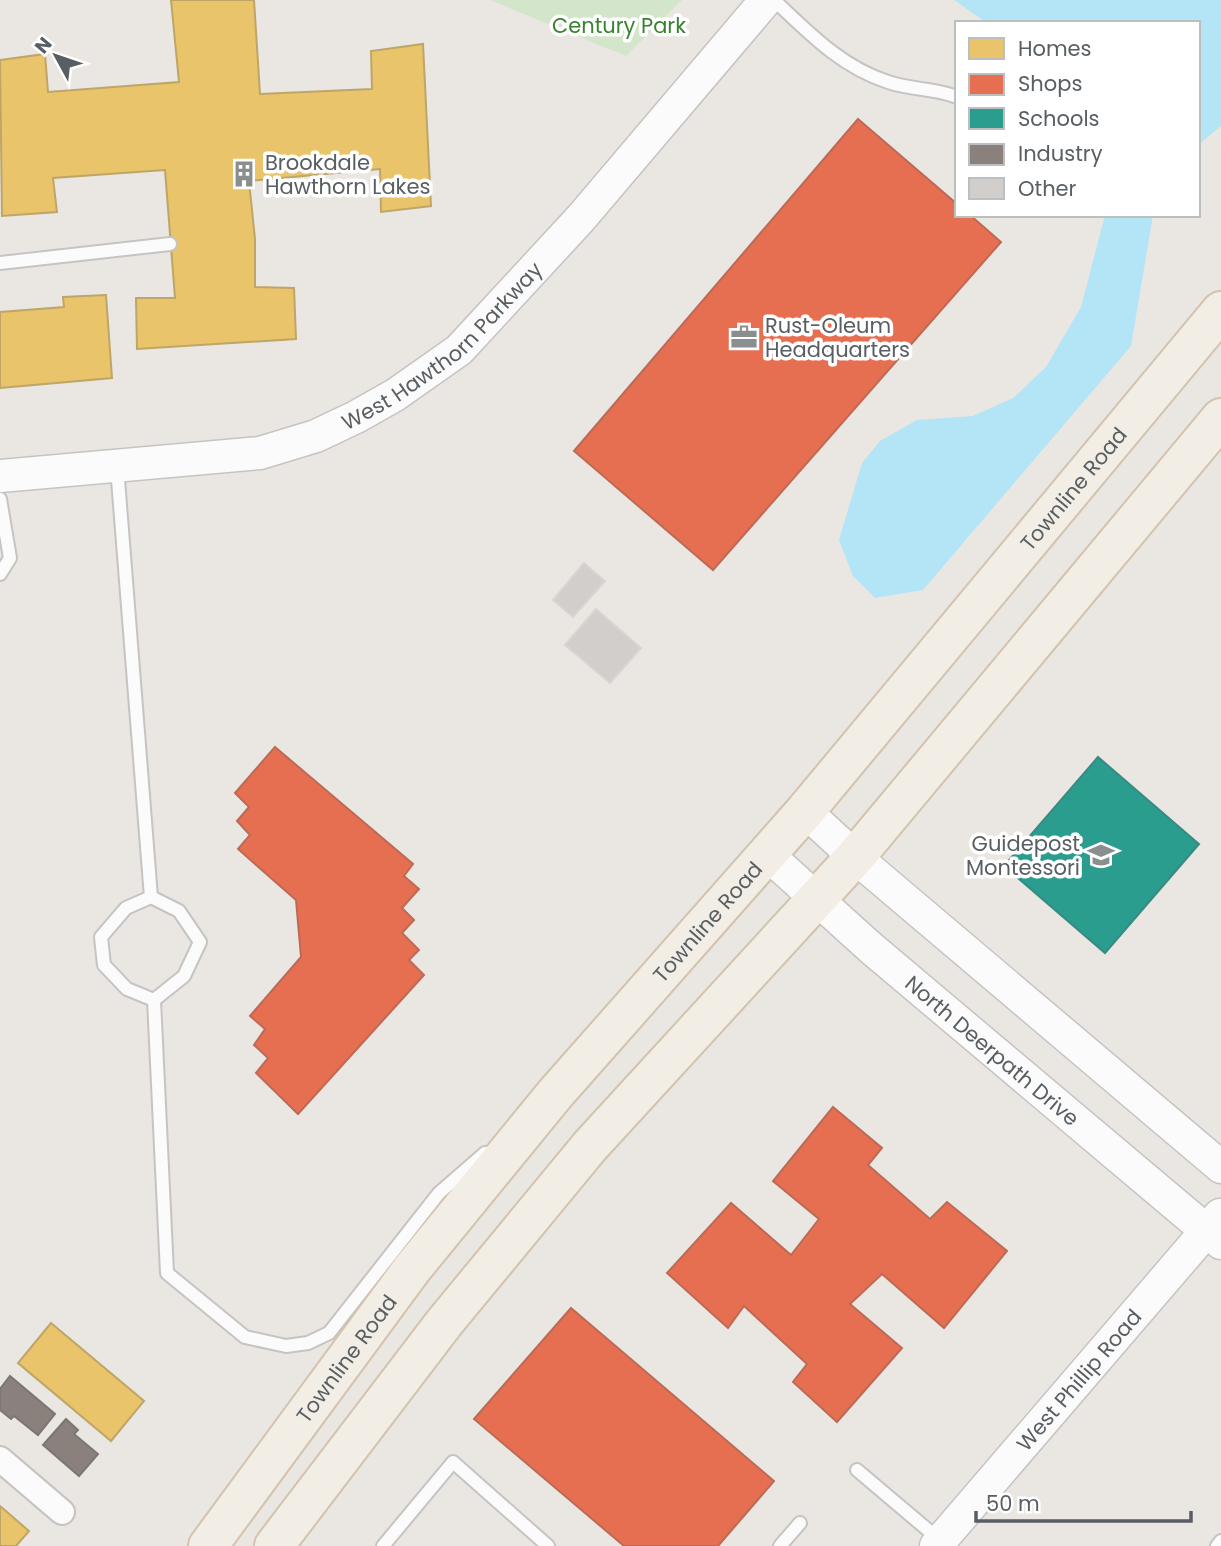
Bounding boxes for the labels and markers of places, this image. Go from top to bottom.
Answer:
place label: Brookdale Hawthorn Lakes [265,148,430,201]
building icon: Brookdale Hawthorn Lakes [229,159,259,189]
place label: Rust-Oleum Headquarters [765,311,910,364]
office icon: Rust-Oleum Headquarters [729,322,759,352]
place label: Guidepost Montessori [966,829,1080,882]
school or university icon: Guidepost Montessori [1086,840,1116,870]

